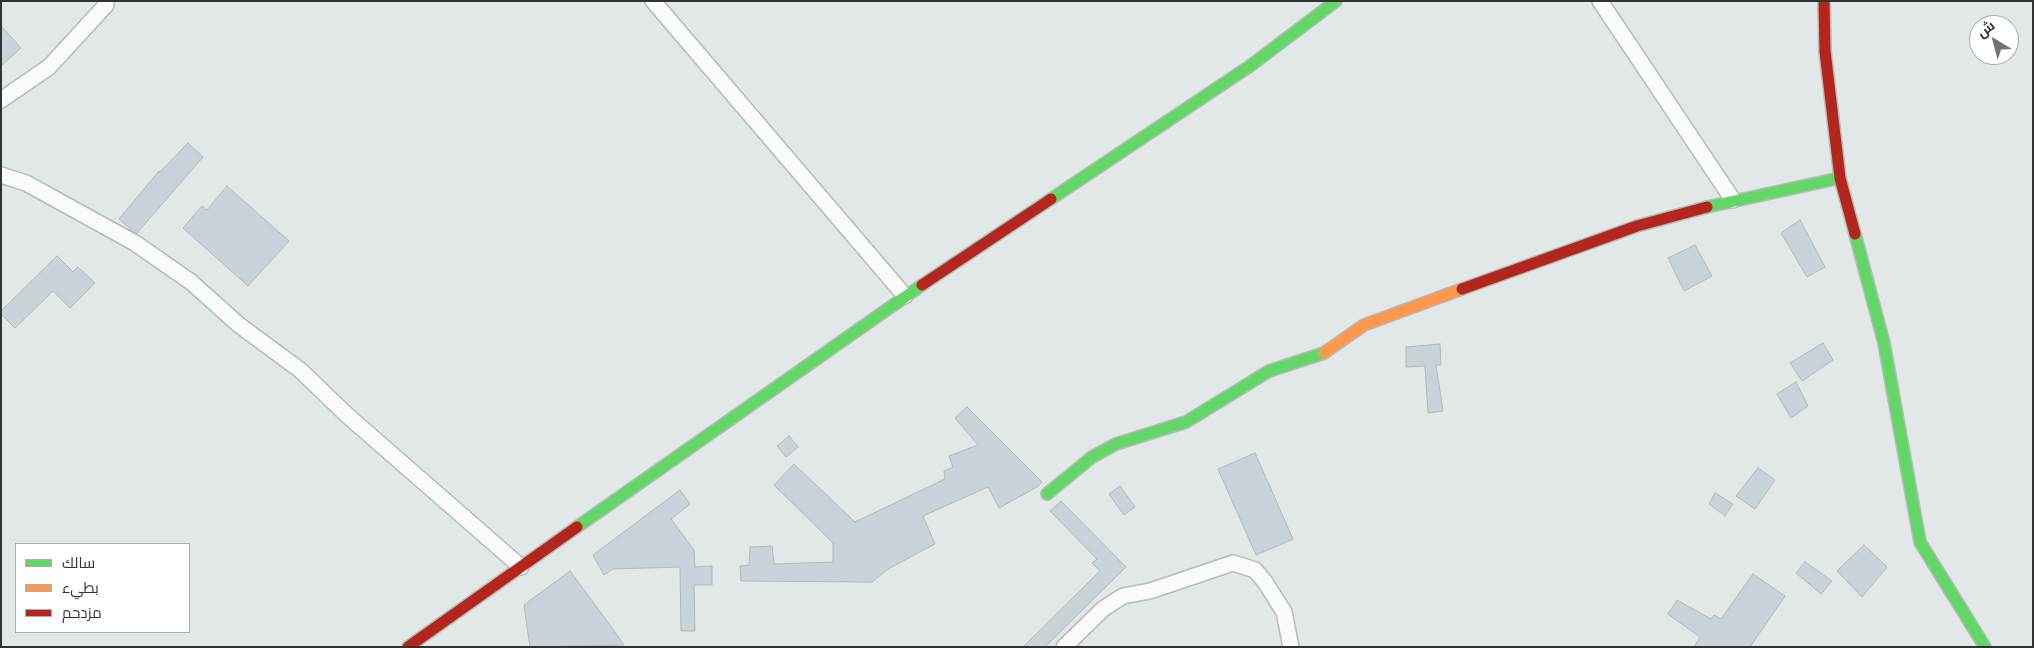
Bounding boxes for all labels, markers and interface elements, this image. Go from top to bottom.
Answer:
north arrow [1969,15,2019,65]
text: ش [1973,16,1998,41]
legend [15,543,190,633]
text: سالك [62,553,95,571]
text: بطيء [62,578,99,596]
text: مزدحم [62,603,102,621]

